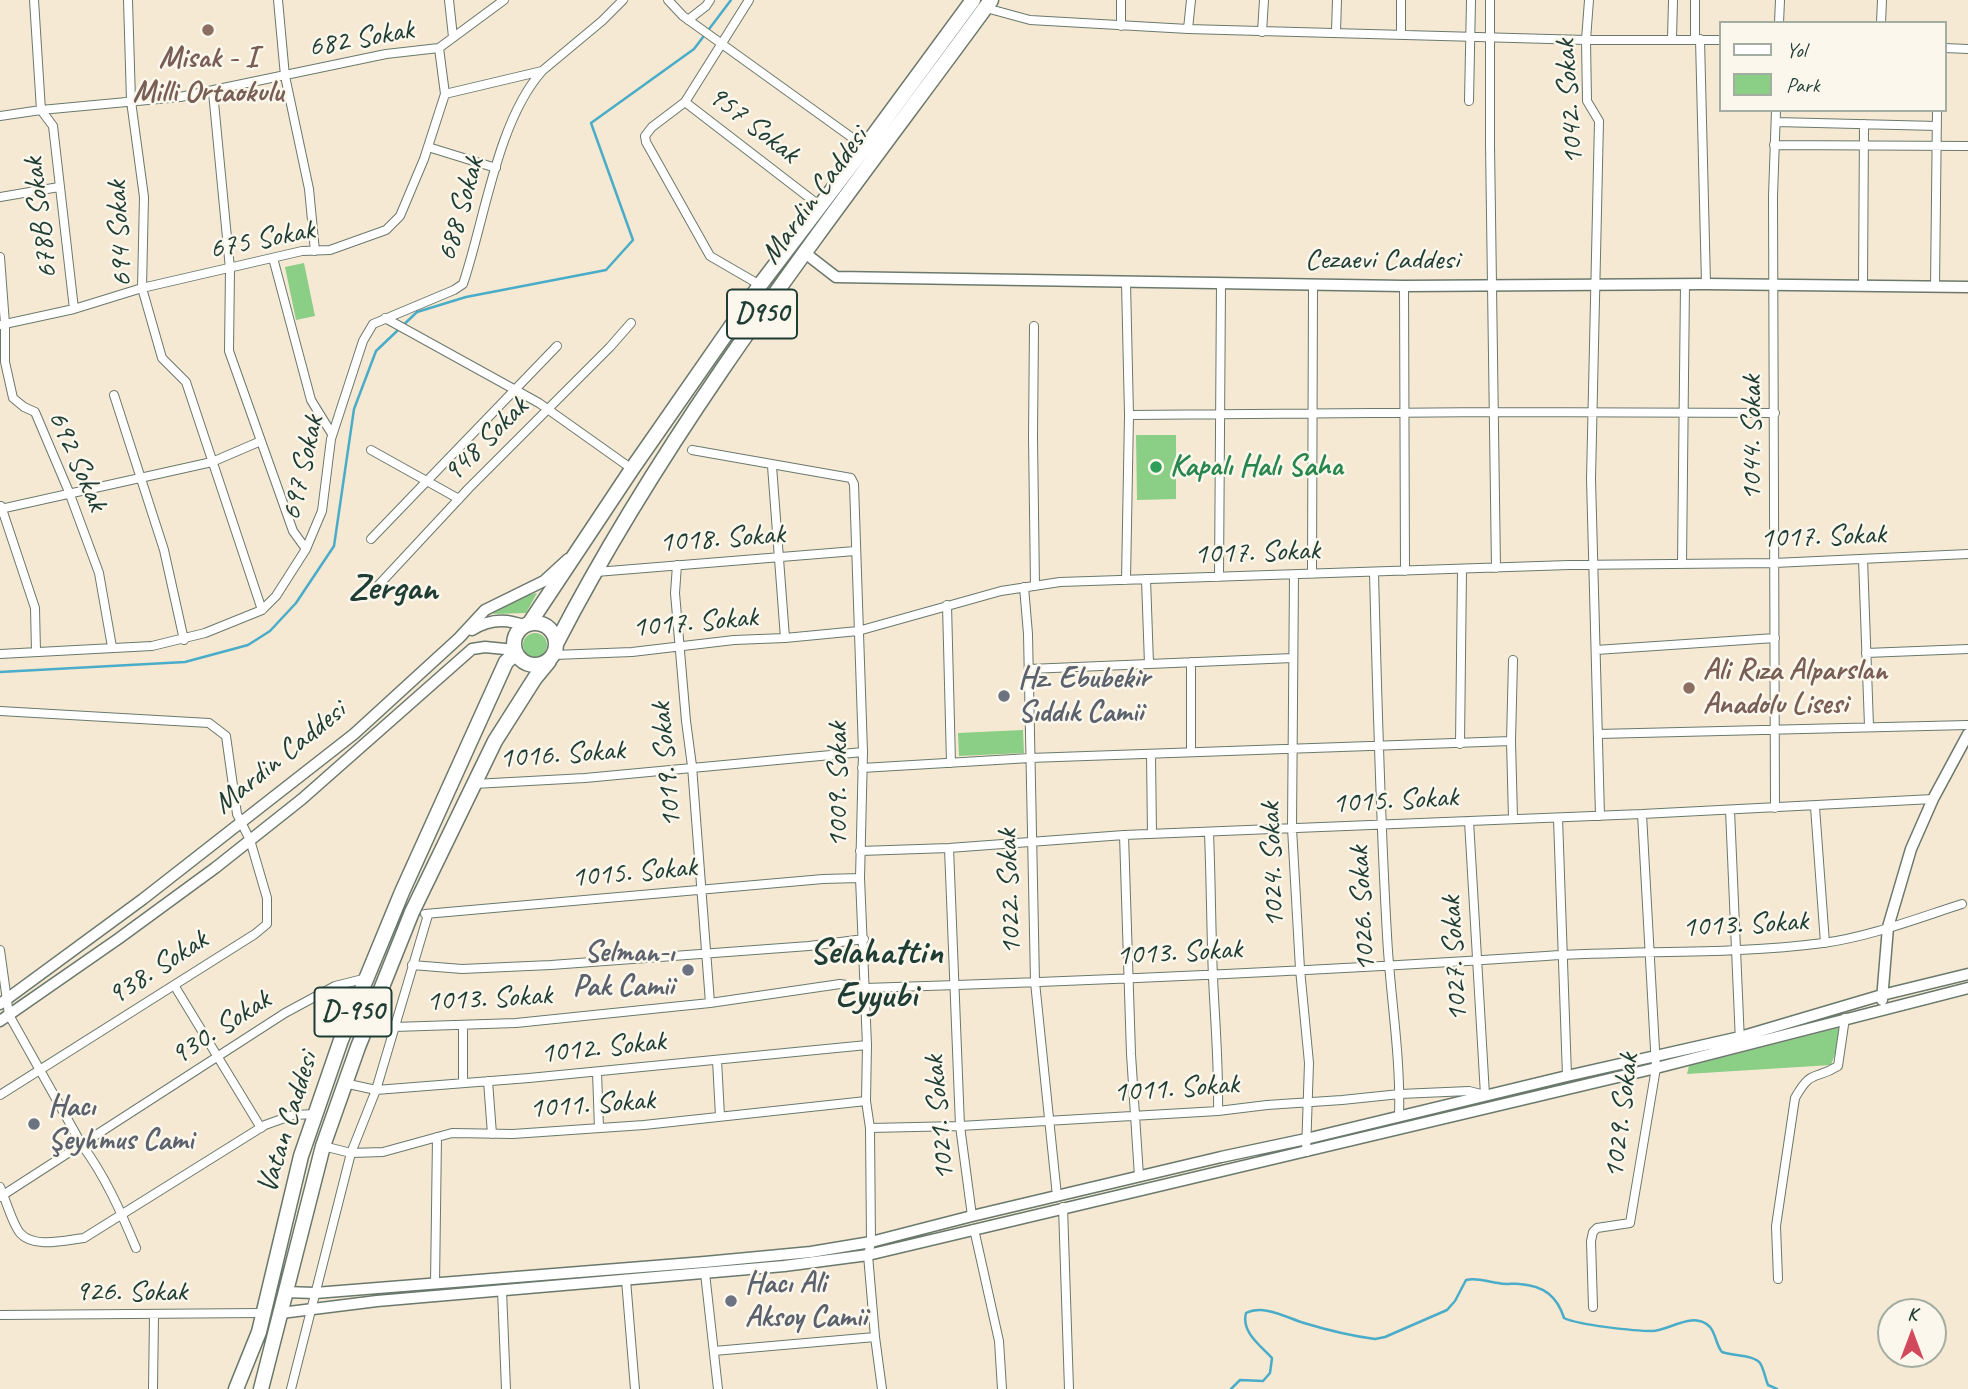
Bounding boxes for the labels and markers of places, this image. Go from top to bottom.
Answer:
marker: Misak - I Milli Ortaokulu [200,22,216,38]
place label: Misak - I Milli Ortaokulu [133,41,283,111]
place label: Kapalı Halı Saha [1170,449,1342,485]
marker: Kapalı Halı Saha [1148,459,1164,475]
place label: Ali Rıza Alparslan Anadolu Lisesi [1703,653,1887,724]
place label: Hz. Ebubekir Sıddık Camii [1018,661,1150,732]
marker: Ali Rıza Alparslan Anadolu Lisesi [1681,680,1697,696]
marker: Hz. Ebubekir Sıddık Camii [996,688,1012,704]
place label: Selman-ı Pak Camii [573,935,674,1006]
marker: Selman-ı Pak Camii [680,962,696,978]
place label: Hacı Şeyhmus Cami [48,1089,193,1160]
marker: Hacı Şeyhmus Cami [26,1116,42,1132]
place label: Hacı Ali Aksoy Camii [745,1266,867,1336]
marker: Hacı Ali Aksoy Camii [723,1293,739,1309]

